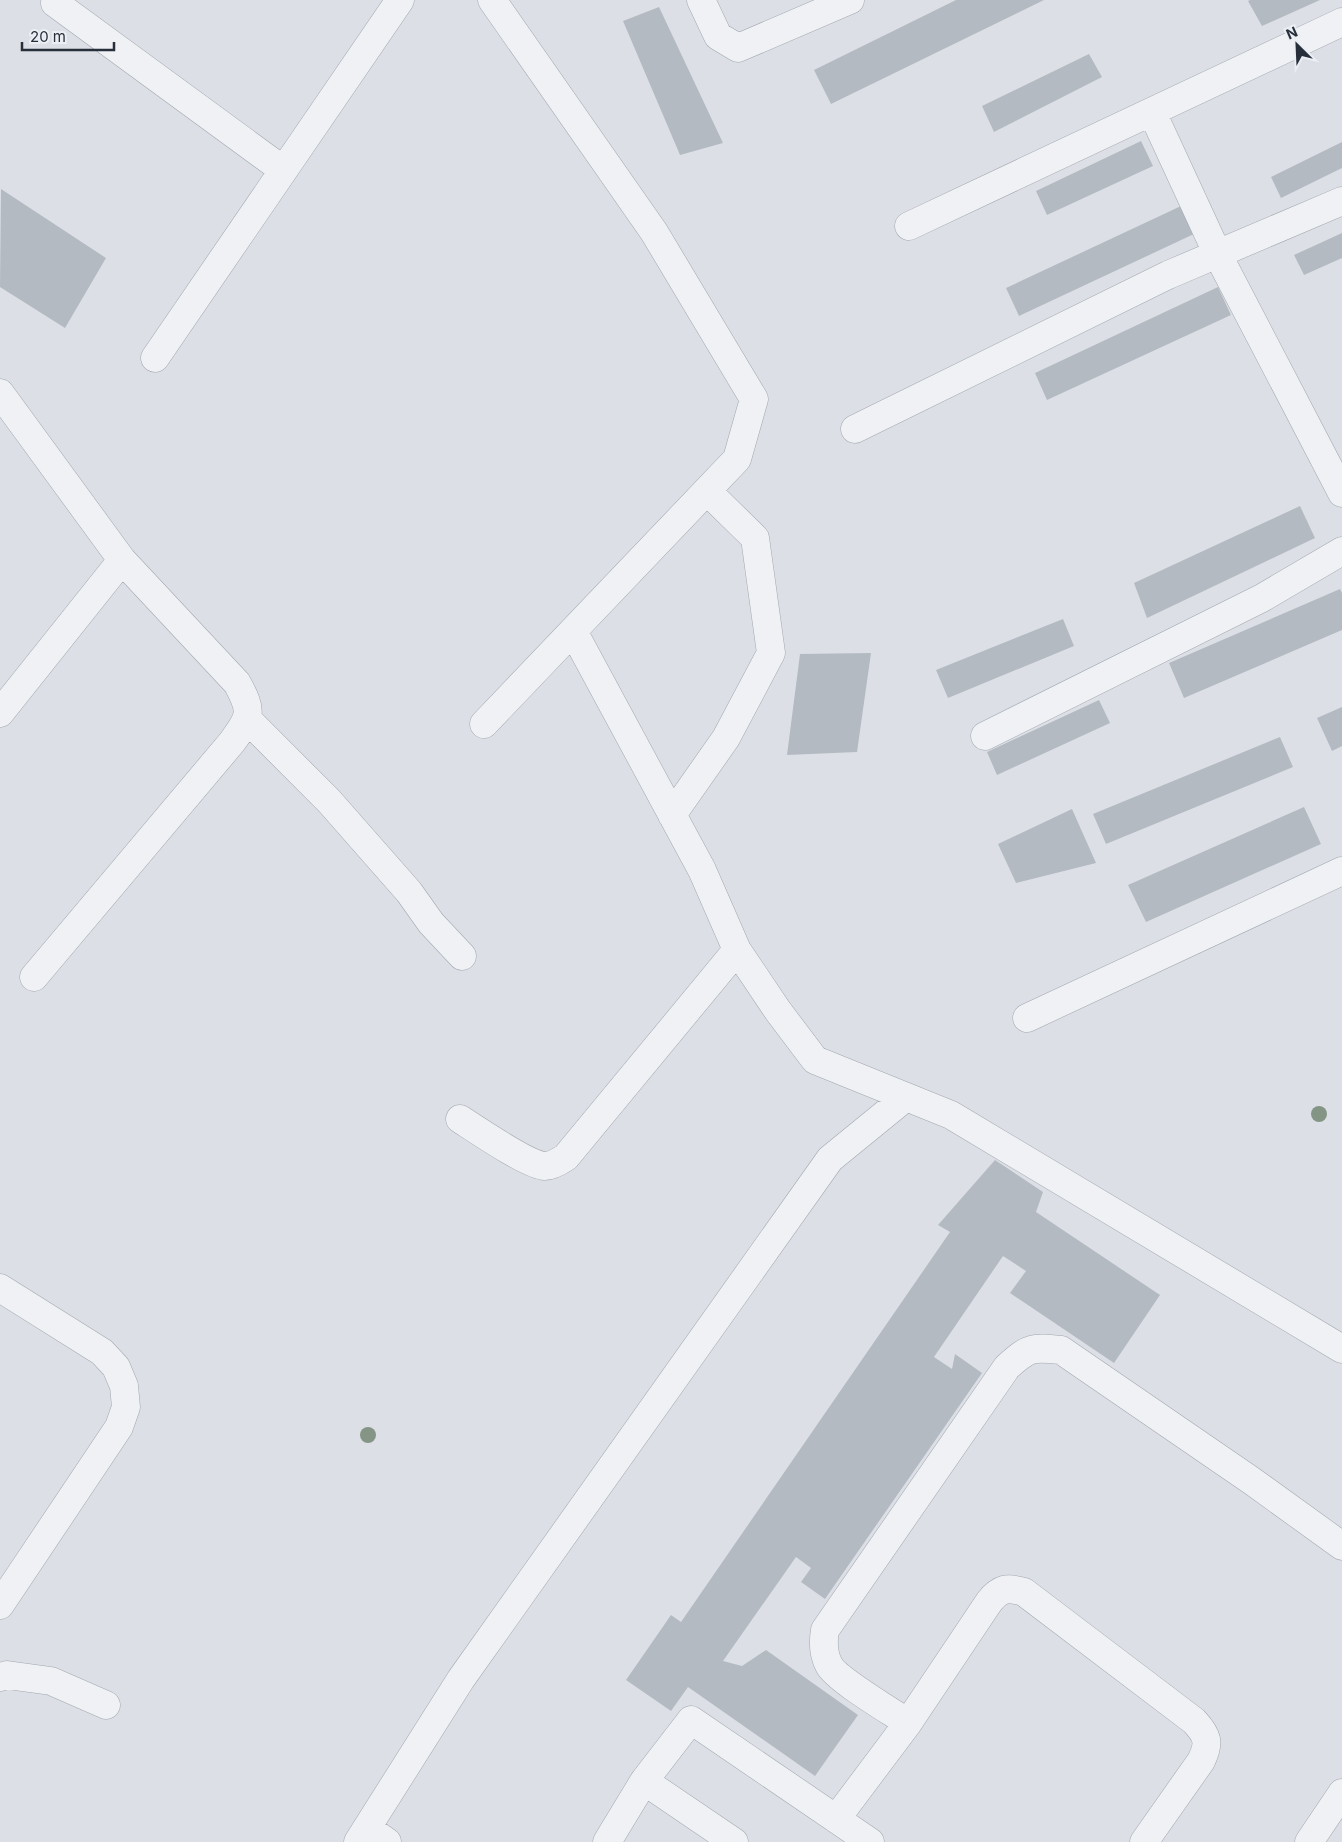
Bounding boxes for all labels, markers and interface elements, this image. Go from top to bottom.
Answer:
scale bar [22,20,115,52]
north arrow [1272,20,1322,70]
text: N [1283,23,1300,43]
text: 20 m [30,27,66,46]

